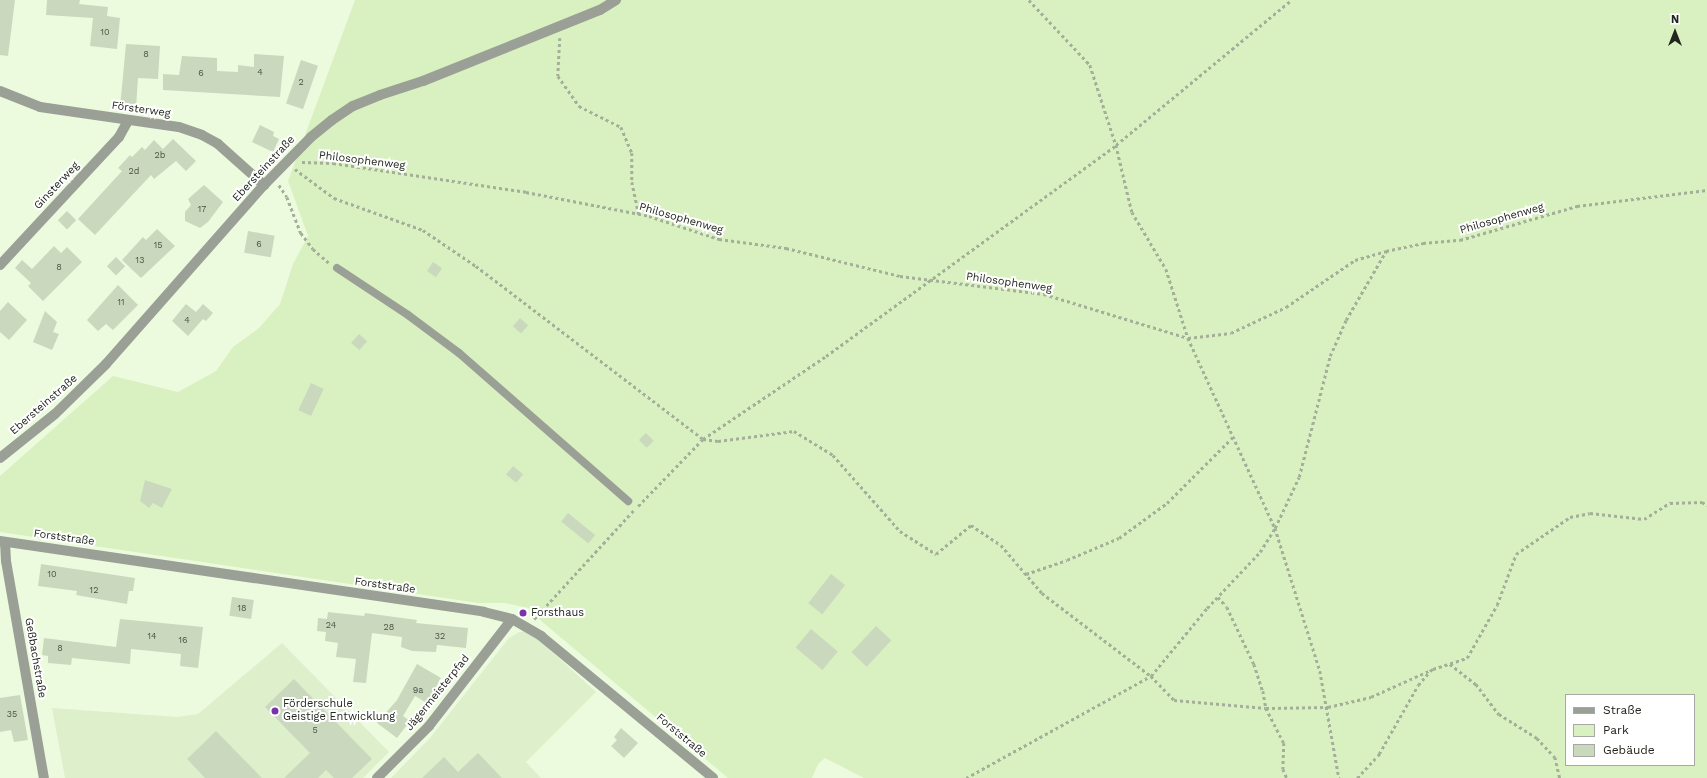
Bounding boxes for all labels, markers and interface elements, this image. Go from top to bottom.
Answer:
north arrow [1655,12,1695,52]
text: N [1671,13,1679,26]
house number: 10 [100,27,110,37]
house number: 8 [143,49,149,59]
house number: 4 [257,67,263,77]
house number: 6 [198,68,204,78]
house number: 2 [298,77,304,87]
street label: Försterweg [111,99,171,121]
street label: Ebersteinstraße [230,133,298,205]
street label: Philosophenweg [318,149,406,173]
house number: 2b [155,150,165,160]
street label: Ginsterweg [32,160,82,212]
house number: 2d [129,166,139,176]
street label: Philosophenweg [637,201,725,237]
street label: Philosophenweg [1458,201,1546,237]
house number: 17 [198,204,206,214]
house number: 6 [256,239,262,249]
house number: 15 [154,240,162,250]
house number: 13 [136,255,144,265]
house number: 8 [56,262,62,272]
street label: Philosophenweg [965,270,1053,296]
house number: 11 [117,297,125,307]
house number: 4 [184,315,190,325]
street label: Ebersteinstraße [8,372,80,438]
street label: Forststraße [33,527,95,549]
house number: 10 [47,569,57,579]
street label: Forststraße [354,575,416,597]
house number: 12 [90,585,98,595]
house number: 18 [237,603,247,613]
place label: Forsthaus [531,606,584,620]
marker: Forsthaus [518,608,528,618]
street label: Geßbachstraße [21,617,49,699]
house number: 24 [326,620,336,630]
house number: 28 [384,622,394,632]
house number: 14 [147,631,157,641]
house number: 32 [435,631,445,641]
house number: 16 [179,635,187,645]
house number: 8 [57,643,63,653]
street label: Jägermeisterpfad [403,652,473,734]
house number: 9a [413,685,423,695]
legend [1565,694,1695,766]
place label: Förderschule Geistige Entwicklung [283,698,395,724]
text: Straße [1603,703,1642,717]
marker: Förderschule Geistige Entwicklung [270,706,280,716]
house number: 35 [7,709,17,719]
street label: Forststraße [653,711,709,761]
text: Park [1603,723,1629,737]
house number: 5 [312,725,318,735]
text: Gebäude [1603,743,1655,757]

